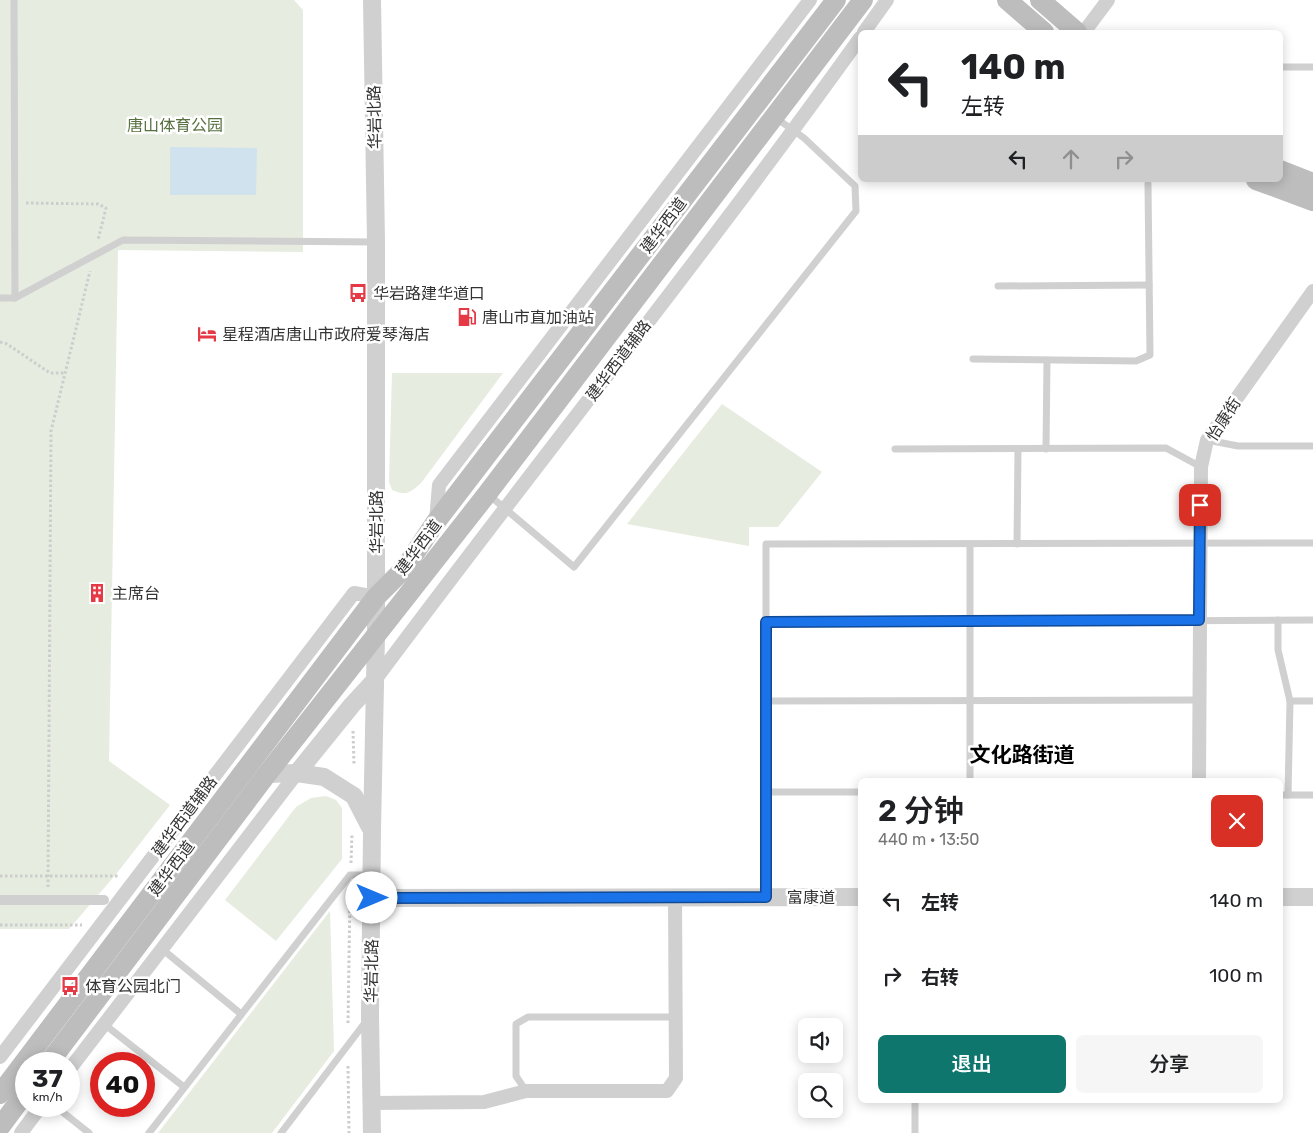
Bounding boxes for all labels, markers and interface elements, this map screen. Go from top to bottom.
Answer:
text: 140 m [961,46,1066,88]
icon: left [878,50,943,115]
street label: 华岩北路 [364,85,385,149]
text: 左转 [961,93,1005,120]
park label: 唐山体育公园 [127,116,223,135]
icon: left [1004,145,1032,173]
icon: ahead [1057,145,1085,173]
icon: right [1110,145,1138,173]
street label: 建华西道 [637,194,690,257]
bus stop icon: 华岩路建华道口 [347,282,369,304]
place label: 华岩路建华道口 [373,284,485,303]
fuel station icon: 唐山市直加油站 [456,306,478,328]
place label: 唐山市直加油站 [482,308,594,327]
street label: 建华西道辅路 [582,316,655,404]
hotel icon: 星程酒店唐山市政府爱琴海店 [196,323,218,345]
place label: 星程酒店唐山市政府爱琴海店 [222,325,430,344]
street label: 怡康街 [1202,394,1244,445]
pin [1179,484,1221,526]
street label: 华岩北路 [367,490,386,554]
icon: arrive [1186,491,1214,519]
street label: 建华西道 [392,516,445,579]
building icon: 主席台 [86,582,108,604]
place label: 主席台 [112,584,160,603]
district label: 文化路街道 [970,742,1075,767]
street label: 建华西道辅路 [148,772,221,860]
text: 2 分钟 [878,793,964,829]
button: close [1211,795,1263,847]
text: 440 m · 13:50 [878,830,980,849]
street label: 建华西道 [145,837,198,900]
position arrow [345,871,397,923]
icon: left [878,887,906,915]
street label: 富康道 [787,888,835,907]
text: 140 m [1209,889,1263,912]
text: 左转 [921,891,959,914]
street label: 华岩北路 [361,939,382,1003]
icon: right [878,962,906,990]
text: 100 m [1209,964,1263,987]
text: 右转 [921,966,959,989]
bus stop icon: 体育公园北门 [59,975,81,997]
place label: 体育公园北门 [85,977,181,996]
map controls [798,1018,843,1118]
button: sound [798,1018,843,1063]
button: 退出 [878,1035,1066,1093]
button: 分享 [1076,1035,1263,1093]
speed limit sign: 40 [90,1052,155,1117]
text: 37 [32,1064,63,1093]
button: search [798,1073,843,1118]
text: km/h [33,1090,62,1104]

